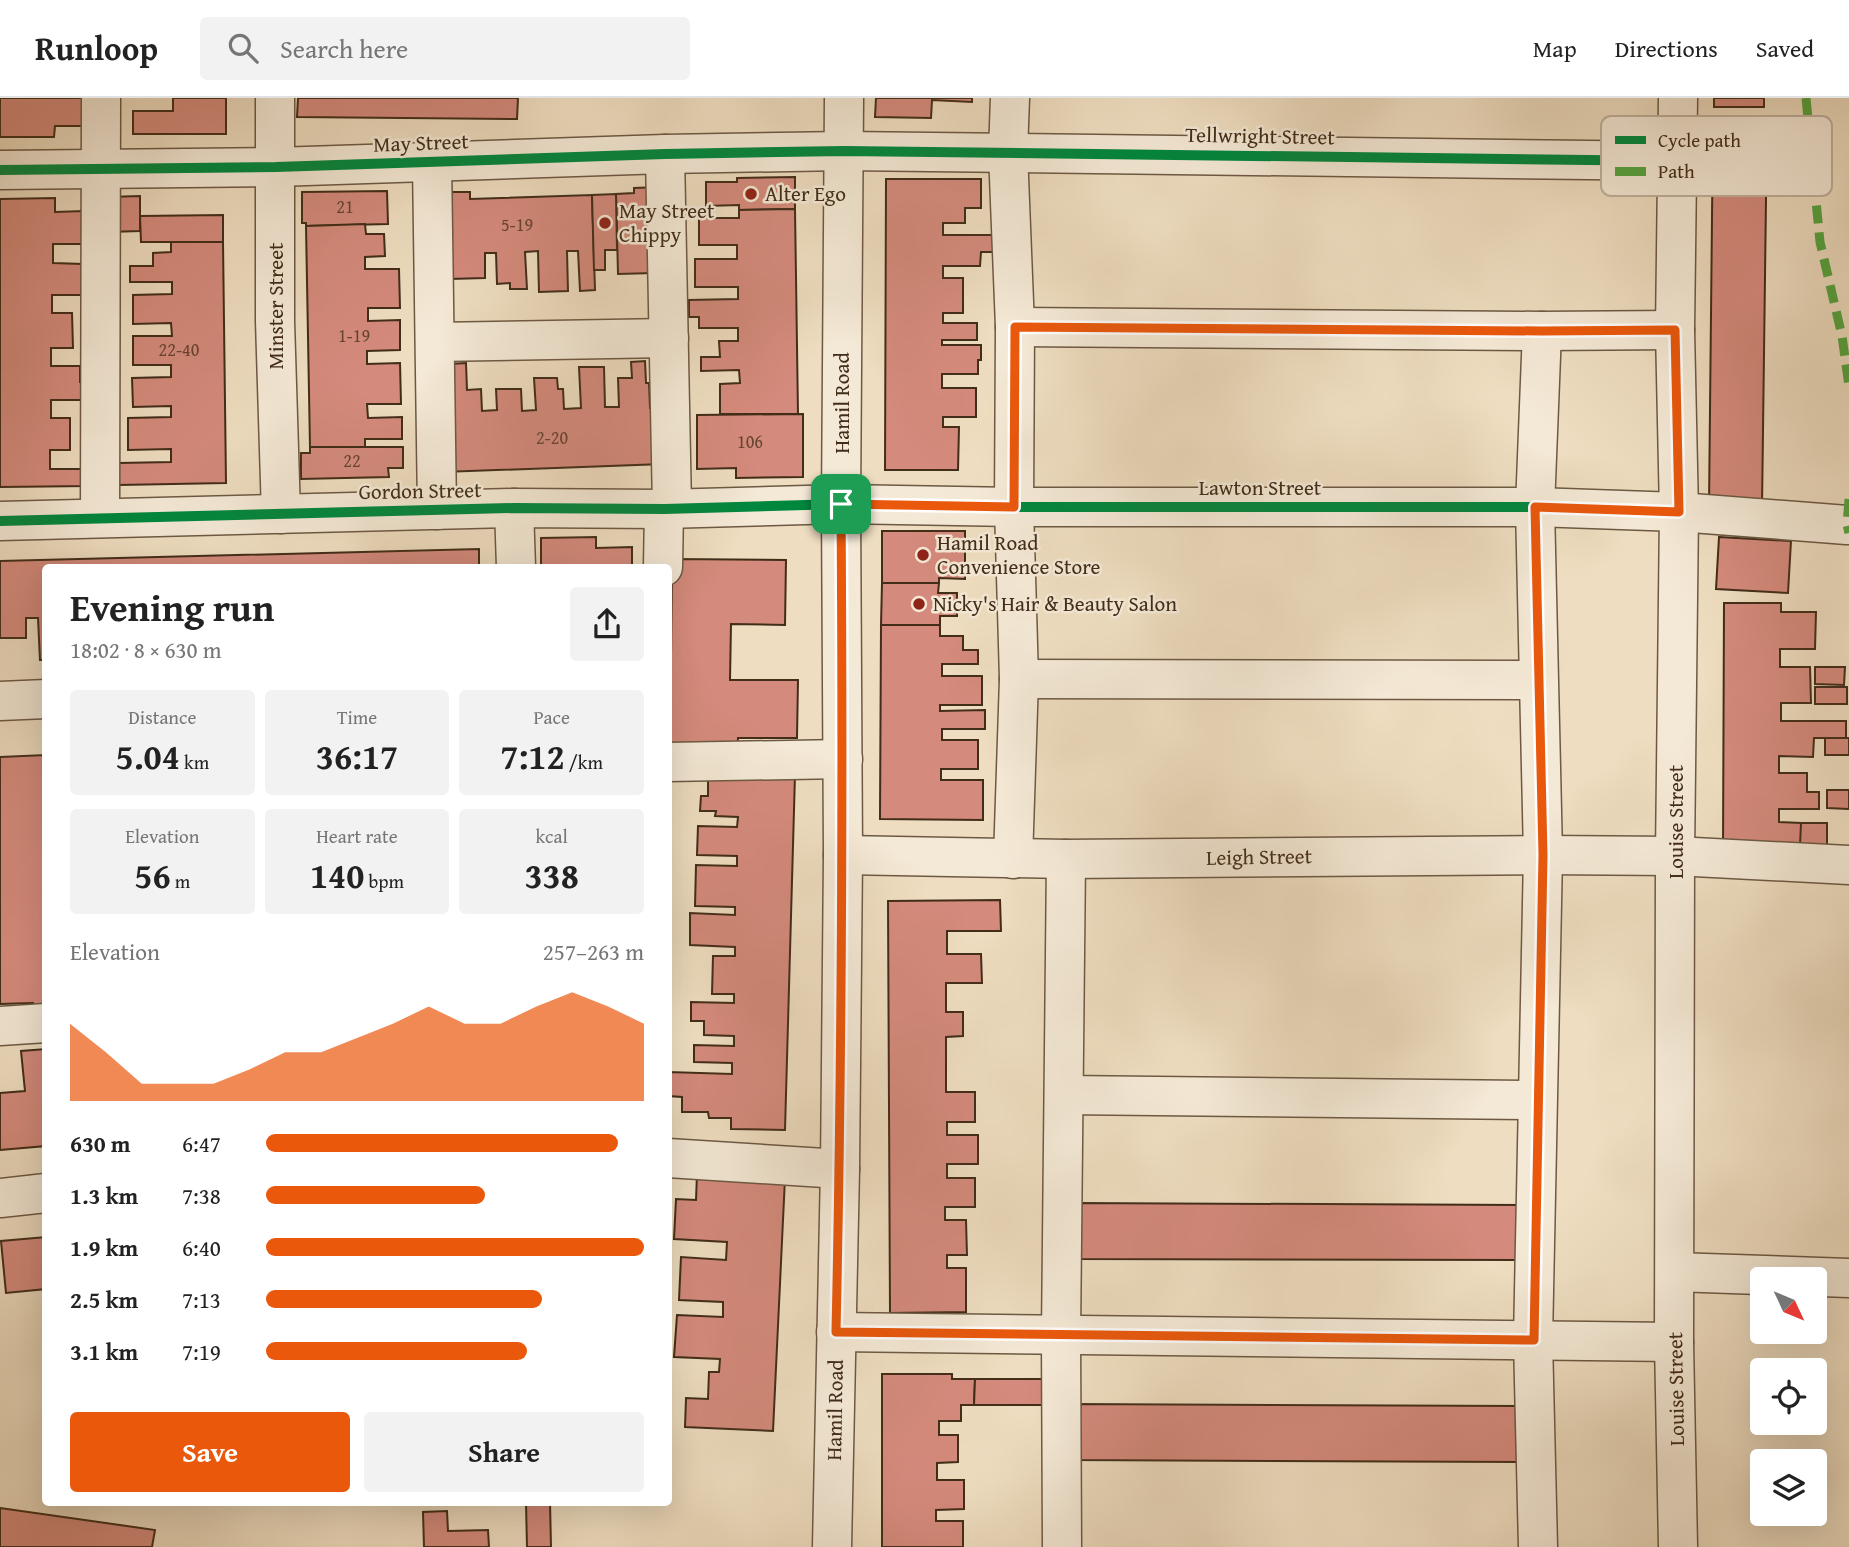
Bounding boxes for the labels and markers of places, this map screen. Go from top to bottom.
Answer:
place label: Alter Ego [765,178,846,209]
marker: Alter Ego [743,186,759,202]
place label: May Street Chippy [619,195,715,250]
marker: May Street Chippy [597,215,613,231]
pin [811,474,871,534]
place label: Hamil Road Convenience Store [937,527,1101,582]
marker: Hamil Road Convenience Store [915,547,931,563]
place label: Nicky's Hair & Beauty Salon [933,588,1177,619]
marker: Nicky's Hair & Beauty Salon [911,596,927,612]

